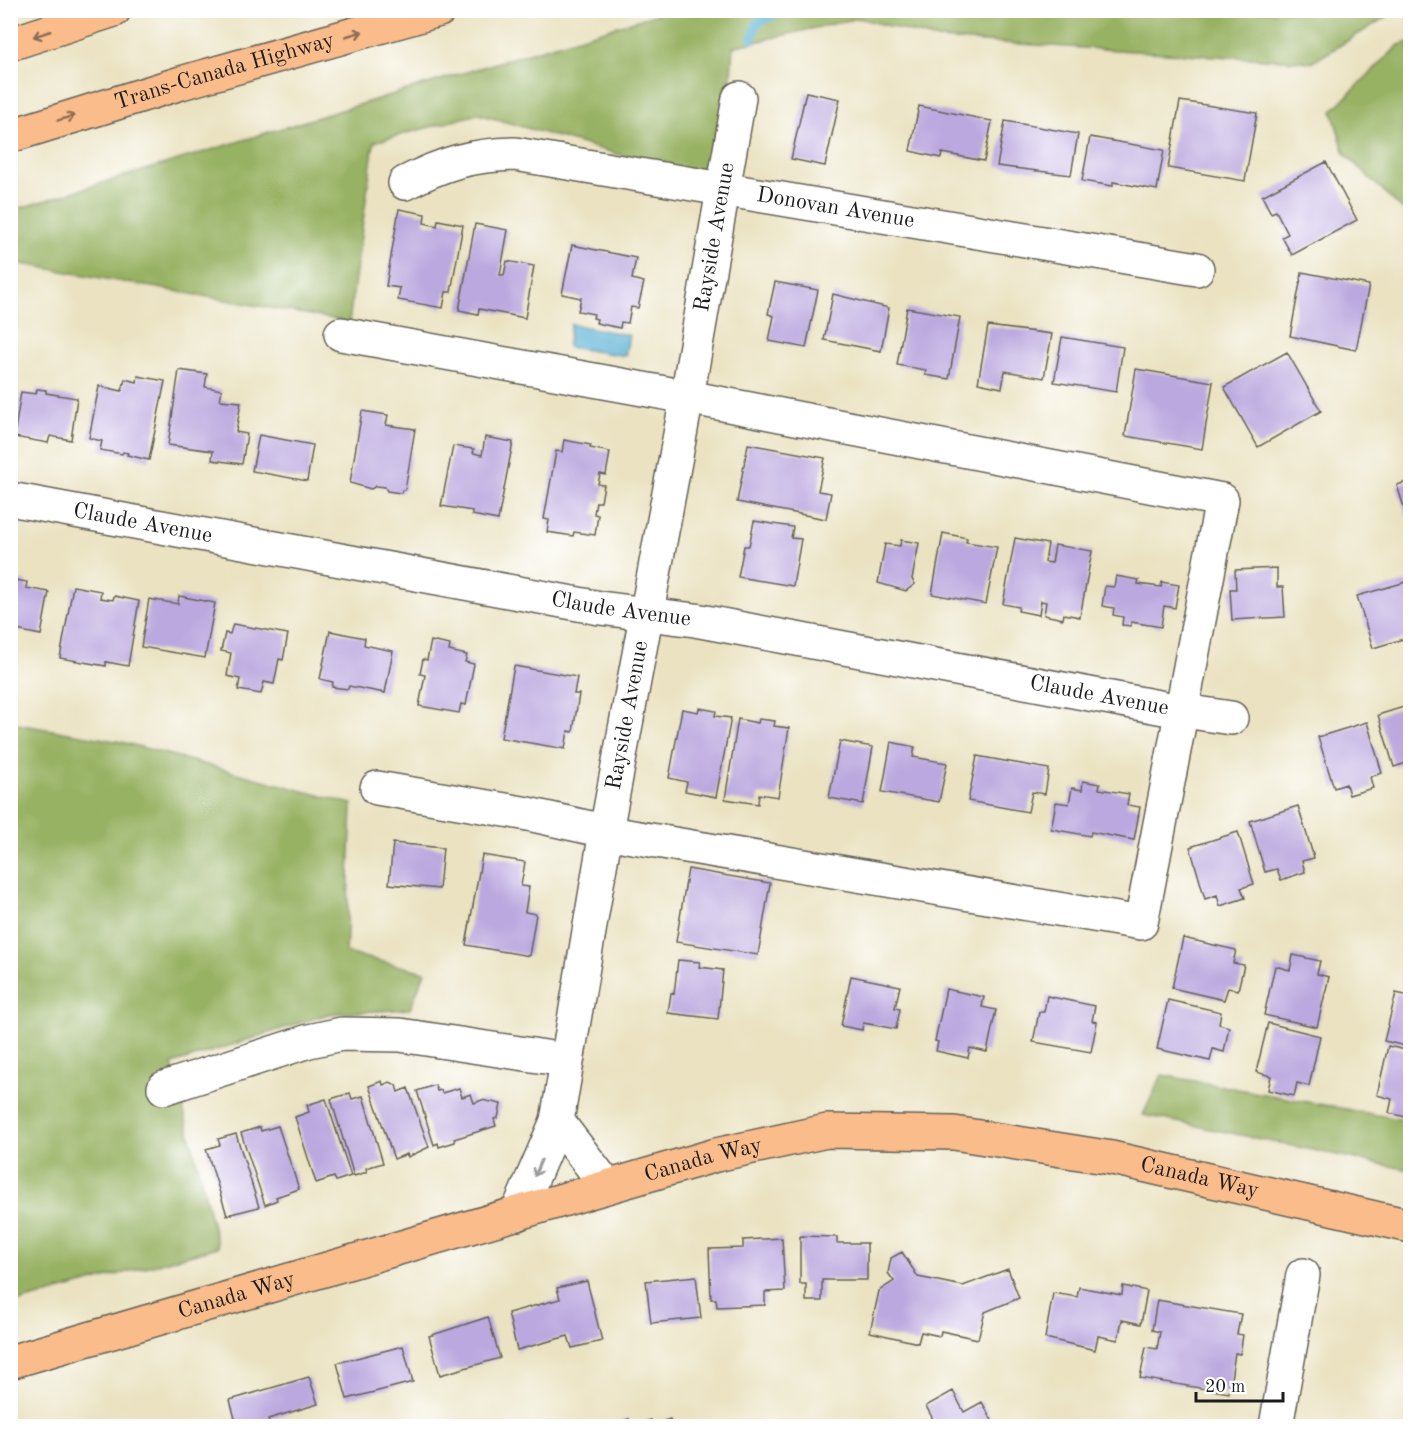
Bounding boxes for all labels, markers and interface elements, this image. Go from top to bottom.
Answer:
one-way arrow [344,28,363,39]
one-way arrow [33,29,52,40]
street label: Trans-Canada Highway [112,29,337,114]
one-way arrow [56,112,75,123]
street label: Rayside Avenue [691,161,739,314]
street label: Donovan Avenue [755,184,916,232]
street label: Claude Avenue [71,500,214,547]
street label: Claude Avenue [549,588,692,630]
street label: Rayside Avenue [603,639,652,792]
street label: Claude Avenue [1028,672,1171,720]
street label: Canada Way [642,1134,764,1186]
street label: Canada Way [1138,1154,1261,1202]
one-way arrow [532,1158,543,1177]
street label: Canada Way [175,1268,298,1323]
scale bar [1196,1365,1283,1403]
text: 20 m [1205,1378,1245,1396]

